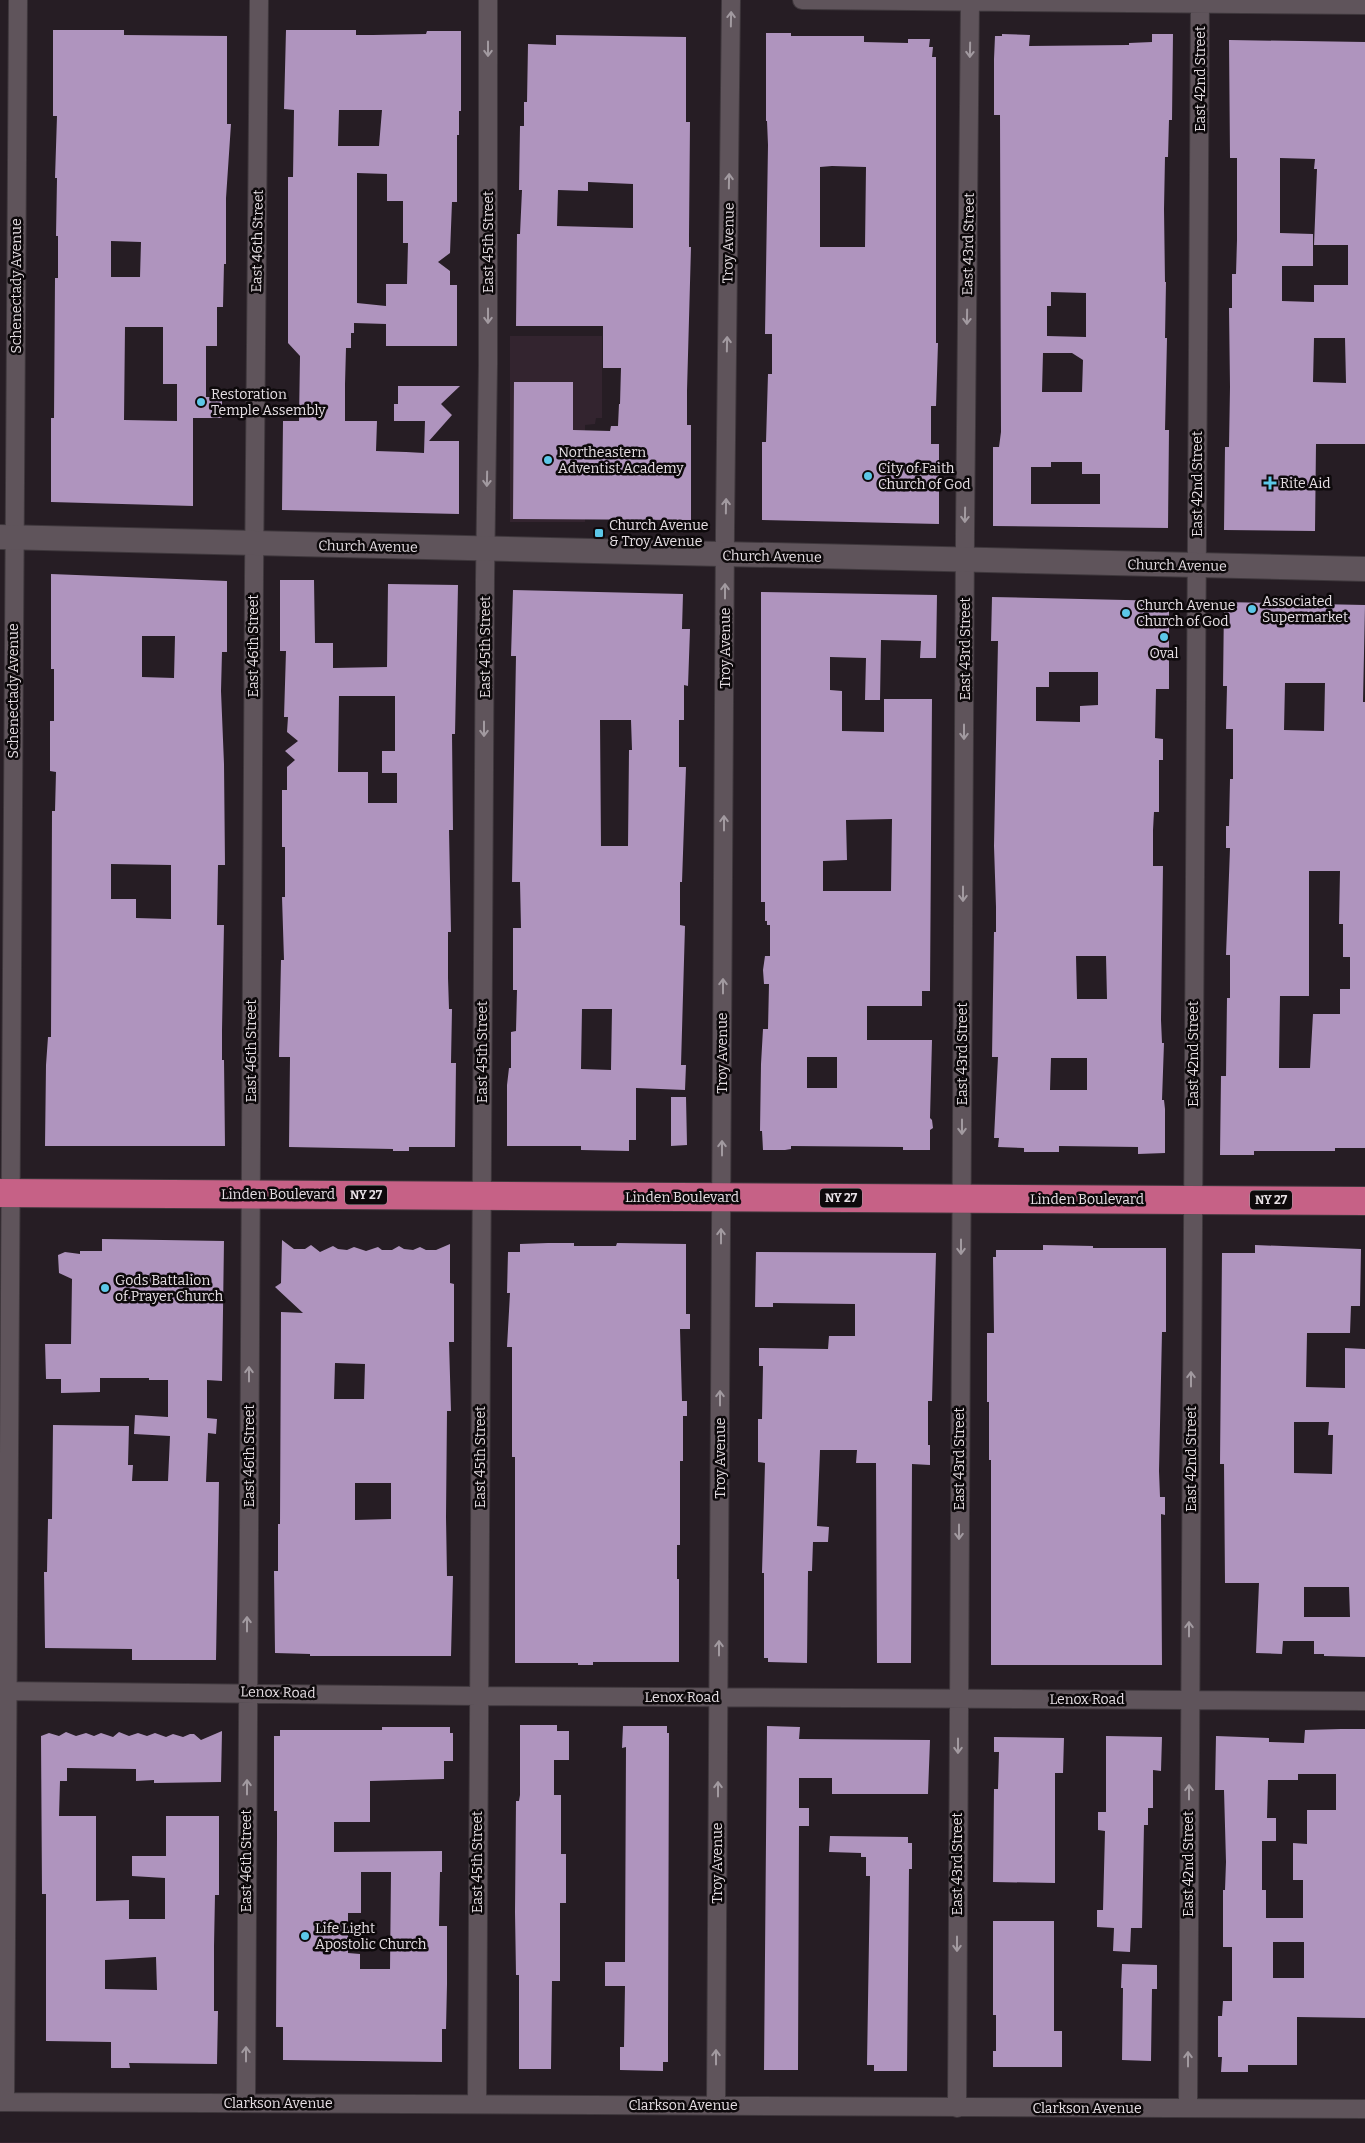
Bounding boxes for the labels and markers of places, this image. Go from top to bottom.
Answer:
place label: Restoration Temple Assembly [211,386,326,419]
marker: Restoration Temple Assembly [195,396,207,408]
place label: Northeastern Adventist Academy [558,444,684,477]
marker: Northeastern Adventist Academy [542,454,554,466]
place label: City of Faith Church of God [878,460,971,493]
marker: City of Faith Church of God [862,470,874,482]
place label: Rite Aid [1280,475,1331,492]
marker: Rite Aid [1264,477,1276,489]
place label: Church Avenue & Troy Avenue [609,517,709,550]
marker: Church Avenue & Troy Avenue [593,527,605,539]
place label: Associated Supermarket [1262,593,1348,626]
place label: Church Avenue Church of God [1136,597,1236,630]
marker: Associated Supermarket [1246,603,1258,615]
marker: Church Avenue Church of God [1120,607,1132,619]
marker: Oval [1158,631,1170,643]
place label: Oval [1150,645,1179,662]
place label: Gods Battalion of Prayer Church [115,1272,223,1305]
marker: Gods Battalion of Prayer Church [99,1282,111,1294]
place label: Life Light Apostolic Church [315,1920,427,1953]
marker: Life Light Apostolic Church [299,1930,311,1942]

